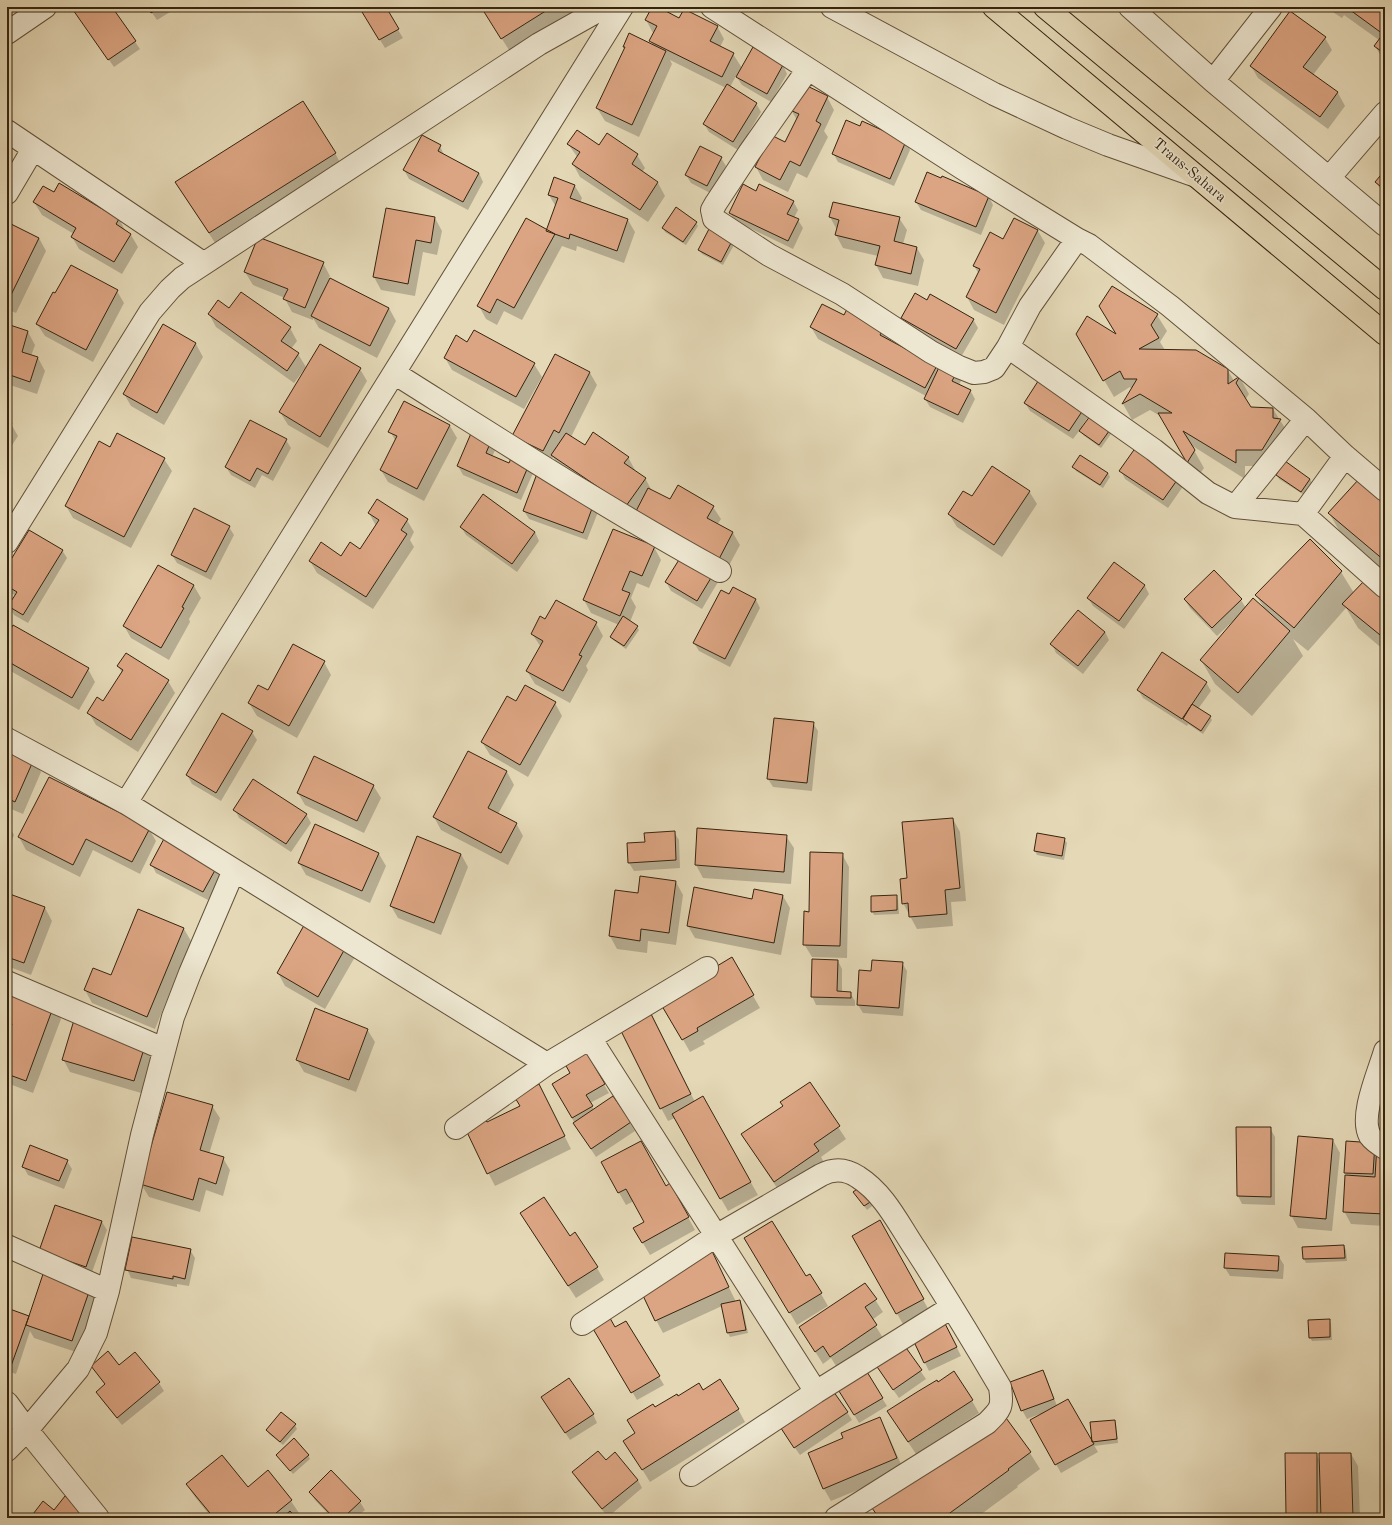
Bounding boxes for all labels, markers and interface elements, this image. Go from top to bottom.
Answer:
street label: Trans-Sahara [1150,136,1229,206]

